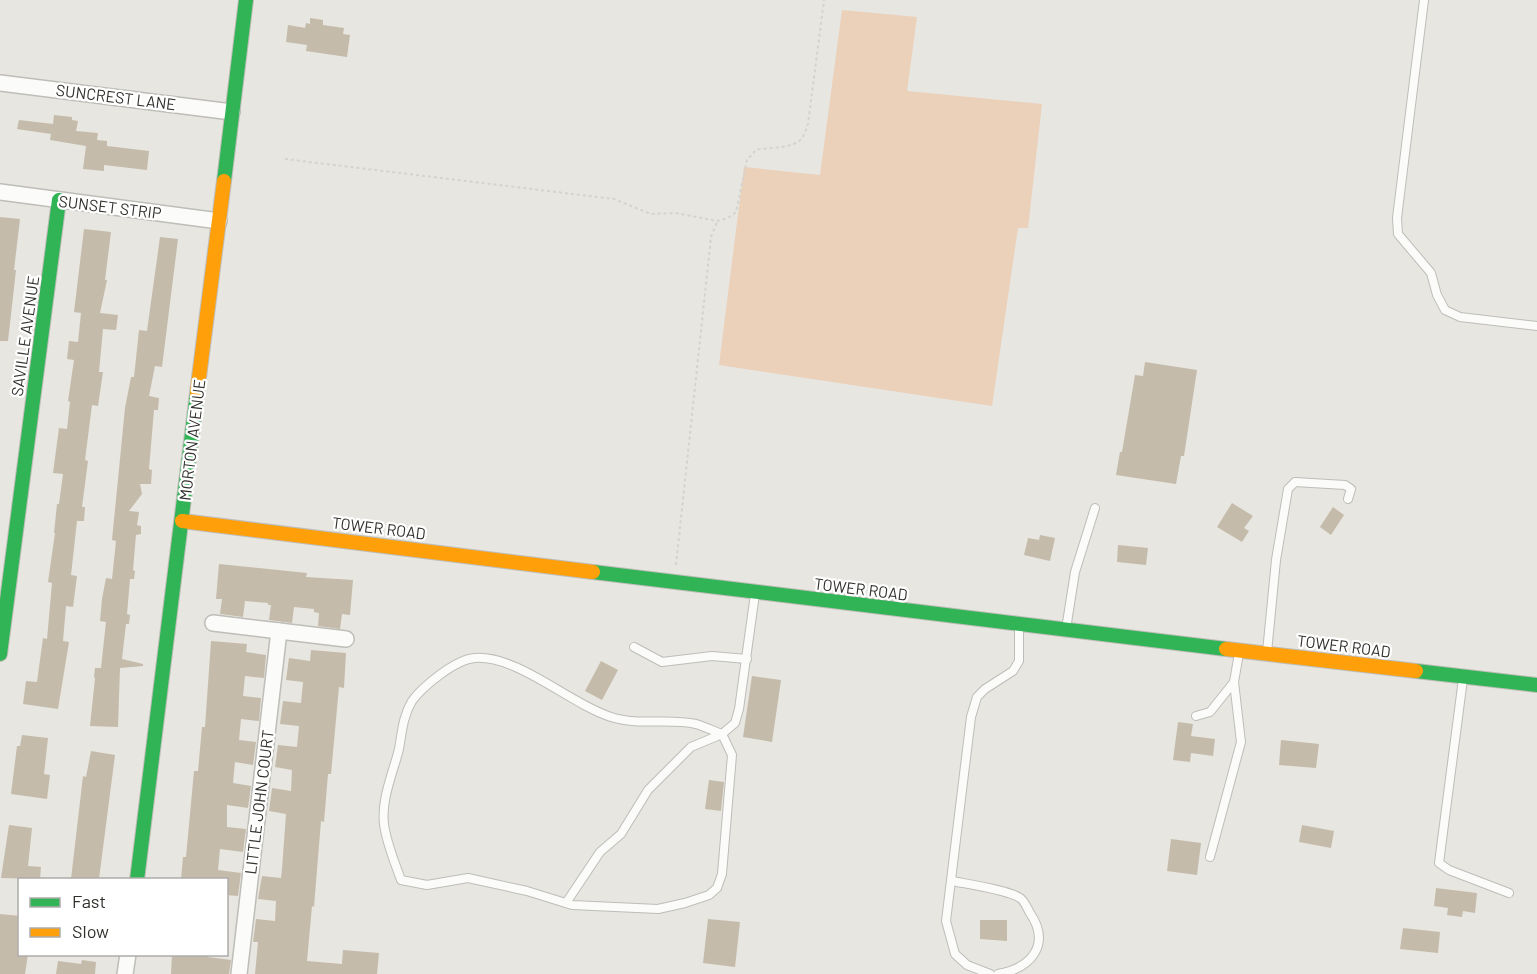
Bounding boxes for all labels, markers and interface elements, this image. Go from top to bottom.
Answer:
street label: SUNCREST LANE [55,80,177,113]
street label: SUNSET STRIP [58,191,163,222]
street label: SAVILLE AVENUE [7,274,42,397]
street label: MORTON AVENUE [175,378,208,502]
street label: TOWER ROAD [331,512,427,543]
street label: TOWER ROAD [813,573,909,604]
street label: TOWER ROAD [1296,630,1392,661]
street label: LITTLE JOHN COURT [240,728,277,875]
legend [18,878,228,956]
text: Fast [72,890,106,912]
text: Slow [72,920,109,942]

